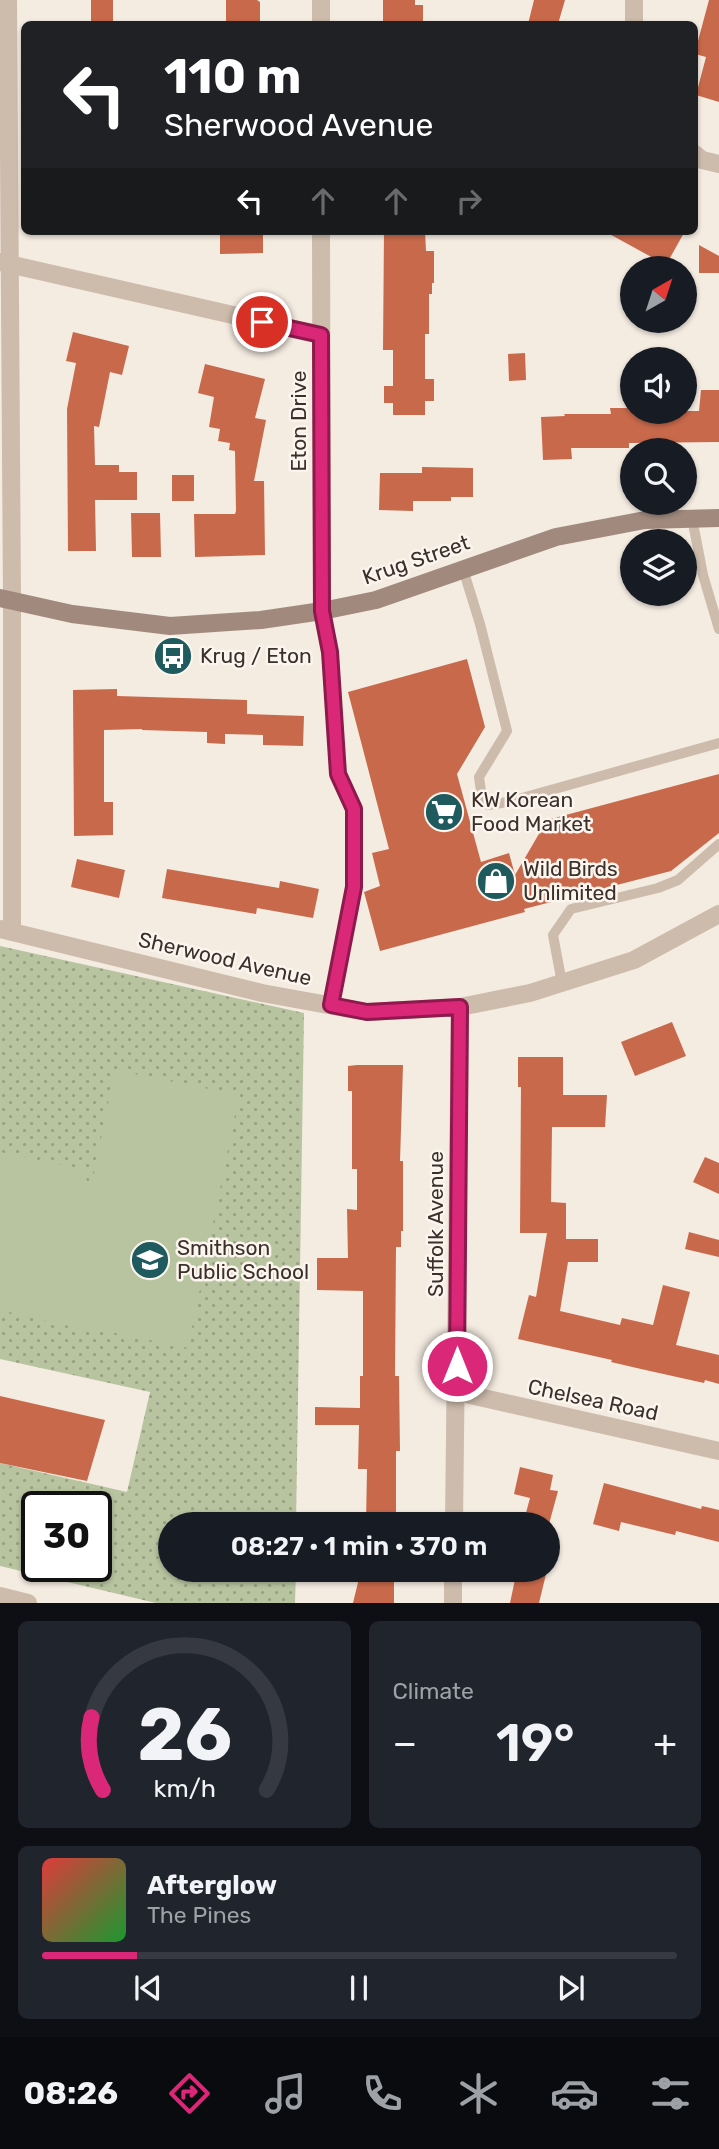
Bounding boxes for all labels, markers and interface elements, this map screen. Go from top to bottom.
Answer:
text: 110 m [164,47,301,105]
icon: left [49,49,140,140]
text: Sherwood Avenue [164,106,434,144]
icon: left [231,182,269,220]
icon: ahead [304,182,342,220]
icon: ahead [377,182,415,220]
icon: right [450,182,488,220]
north arrow [620,256,696,332]
map controls [620,256,697,606]
pin [232,292,292,352]
icon: arrive [243,303,281,341]
button: sound [620,347,697,424]
street label: Eton Drive [286,370,311,472]
button: search [620,438,697,515]
button: layers [620,529,697,606]
street label: Krug Street [359,530,473,590]
bus stop icon: Krug / Eton [152,635,194,677]
place label: Krug / Eton [200,643,312,668]
place label: KW Korean Food Market [471,787,591,836]
supermarket icon: KW Korean Food Market [423,791,465,833]
place label: Wild Birds Unlimited [523,856,618,905]
shop icon: Wild Birds Unlimited [475,860,517,902]
street label: Sherwood Avenue [136,926,314,991]
street label: Suffolk Avenue [423,1151,448,1297]
place label: Smithson Public School [177,1235,309,1284]
school or university icon: Smithson Public School [129,1239,171,1281]
position arrow [420,1329,494,1403]
street label: Chelsea Road [526,1373,661,1426]
speed limit sign: 30 [21,1491,112,1582]
text: 08:27 · 1 min · 370 m [231,1531,487,1562]
text: Climate [393,1677,474,1705]
text: 26 [137,1693,232,1779]
text: 19° [496,1712,575,1774]
text: − [393,1720,417,1766]
text: + [653,1720,677,1766]
text: km/h [153,1774,215,1803]
text: Afterglow [147,1870,277,1901]
text: The Pines [147,1901,251,1929]
icon: previous [129,1969,167,2007]
icon: pause [340,1969,378,2007]
icon: next [552,1969,590,2007]
icon: directions [165,2069,214,2118]
icon: music [261,2069,310,2118]
icon: phone [358,2069,407,2118]
icon: climate [454,2069,503,2118]
icon: car [550,2069,599,2118]
icon: filters [646,2069,695,2118]
text: 08:26 [24,2074,118,2112]

